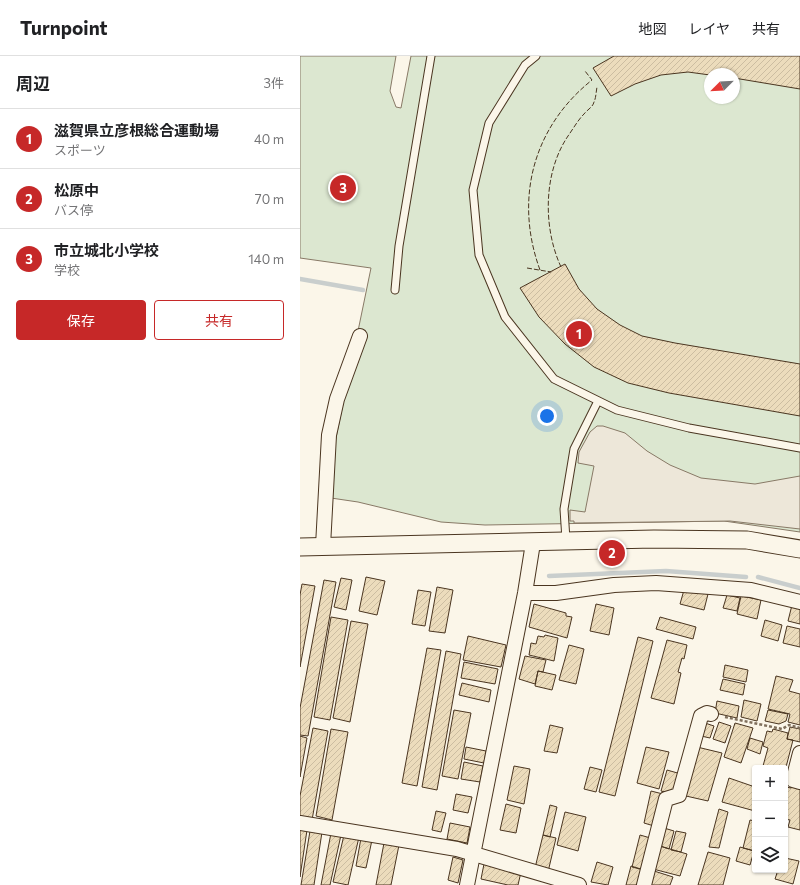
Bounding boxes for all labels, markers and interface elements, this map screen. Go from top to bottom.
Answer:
text: Turnpoint [20,16,108,39]
text: 地図 [638,20,666,37]
text: レイヤ [688,20,730,37]
text: 共有 [752,20,780,37]
north arrow [704,68,740,104]
text: 周辺 [16,73,50,94]
text: 3件 [264,75,284,91]
text: 滋賀県立彦根総合運動場 [54,121,219,139]
text: 1 [26,131,32,147]
text: 40 m [254,131,284,147]
text: スポーツ [54,142,106,158]
pin: 3 [330,173,356,203]
text: 松原中 [54,181,99,199]
text: 2 [25,191,33,207]
text: 70 m [255,191,284,207]
text: バス停 [54,202,93,218]
text: 市立城北小学校 [54,241,159,259]
text: 3 [25,251,33,267]
text: 140 m [248,251,284,267]
text: 学校 [54,262,80,278]
button: 保存 [16,300,146,340]
button: 共有 [154,300,284,340]
pin: 1 [566,319,592,349]
your location [537,406,557,426]
pin: 2 [599,538,625,568]
map controls [752,765,788,873]
button: + [752,765,788,801]
button: − [752,801,788,837]
button: layers [752,837,788,873]

